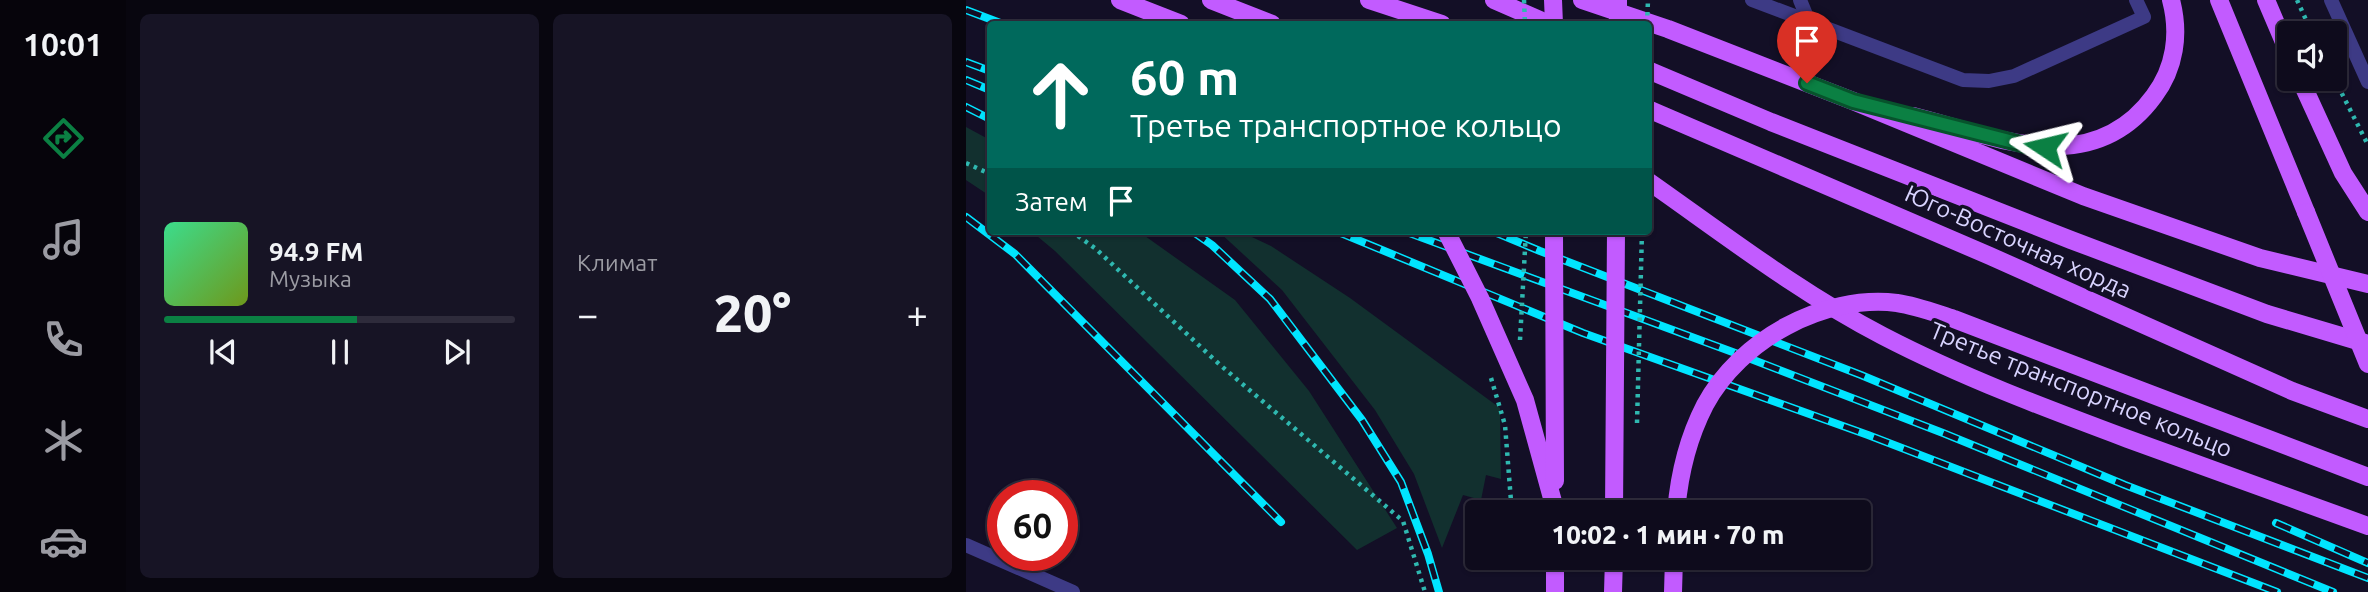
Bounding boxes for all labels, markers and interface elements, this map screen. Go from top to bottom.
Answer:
pin [1777,11,1837,83]
map controls [2277,21,2347,91]
button: sound [2277,21,2347,91]
icon: arrive [1788,22,1826,60]
text: 10:01 [23,26,103,62]
icon: ahead [1015,49,1106,140]
text: 60 m [1130,49,1239,104]
text: Третье транспортное кольцо [1130,107,1562,143]
position arrow [2008,110,2082,184]
icon: directions [39,114,88,163]
street label: Юго-Восточная хорда [1901,179,2135,304]
icon: arrive [1102,182,1140,220]
text: Затем [1015,187,1088,216]
icon: music [39,215,88,264]
text: 94.9 FM [269,237,363,266]
text: Климат [577,250,657,275]
text: Музыка [269,266,352,291]
text: 20° [714,284,791,342]
text: − [577,293,598,335]
text: + [907,293,928,335]
icon: phone [39,315,88,364]
street label: Третье транспортное кольцо [1926,316,2236,463]
icon: previous [204,333,242,371]
icon: pause [321,333,359,371]
icon: next [438,333,476,371]
icon: climate [39,416,88,465]
speed limit sign: 60 [987,480,1078,571]
icon: car [39,517,88,566]
text: 10:02 · 1 мин · 70 m [1552,520,1785,549]

